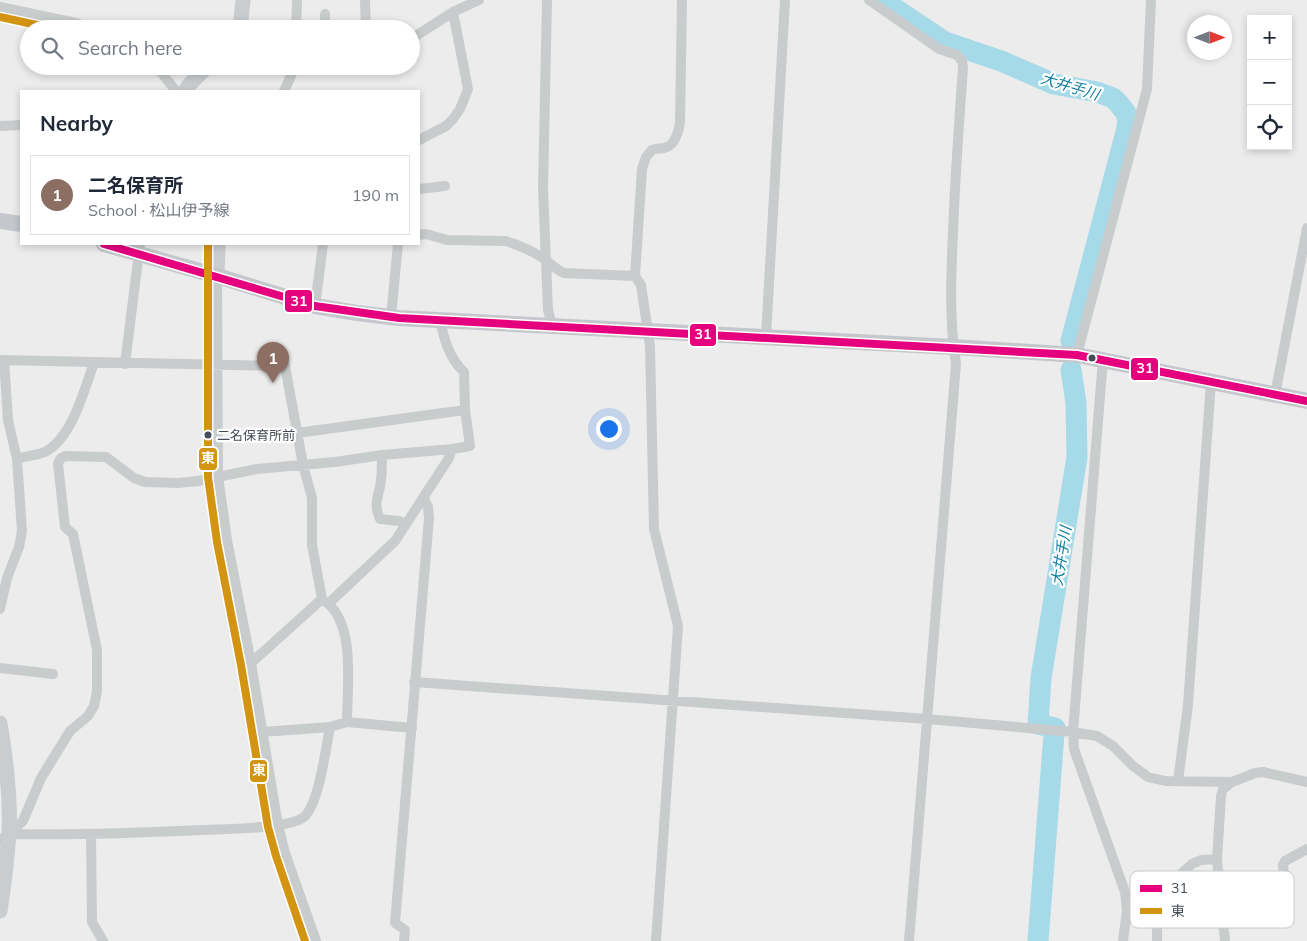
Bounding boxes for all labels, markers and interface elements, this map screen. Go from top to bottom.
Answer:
north arrow [1187,15,1232,60]
map controls [1247,15,1292,150]
button: + [1247,15,1292,60]
search box [20,20,420,75]
icon: search [38,34,66,62]
text: Search here [78,36,182,60]
button: − [1247,60,1292,105]
water label: 大井手川 [1039,68,1103,104]
button: locate [1247,105,1292,150]
text: Nearby [40,110,113,136]
text: 二名保育所 [88,173,183,197]
text: 1 [52,185,62,205]
text: 190 m [352,185,399,205]
text: School · 松山伊予線 [88,200,229,220]
line badge: 31 [284,289,313,313]
text: 31 [291,292,307,310]
line badge: 31 [689,323,717,347]
text: 31 [695,325,711,343]
pin: 1 [257,342,289,383]
unlabelled marker [1087,353,1097,363]
line badge: 31 [1130,357,1159,381]
text: 31 [1137,359,1153,377]
your location [596,416,622,442]
place label: 二名保育所前 [217,427,295,443]
marker: 二名保育所前 [203,430,213,440]
line badge: 東 [198,447,218,471]
text: 東 [201,449,215,467]
water label: 大井手川 [1047,523,1075,587]
line badge: 東 [249,759,268,783]
text: 東 [252,761,266,779]
legend [1130,871,1294,928]
text: 31 [1171,879,1188,897]
text: 東 [1171,902,1185,920]

